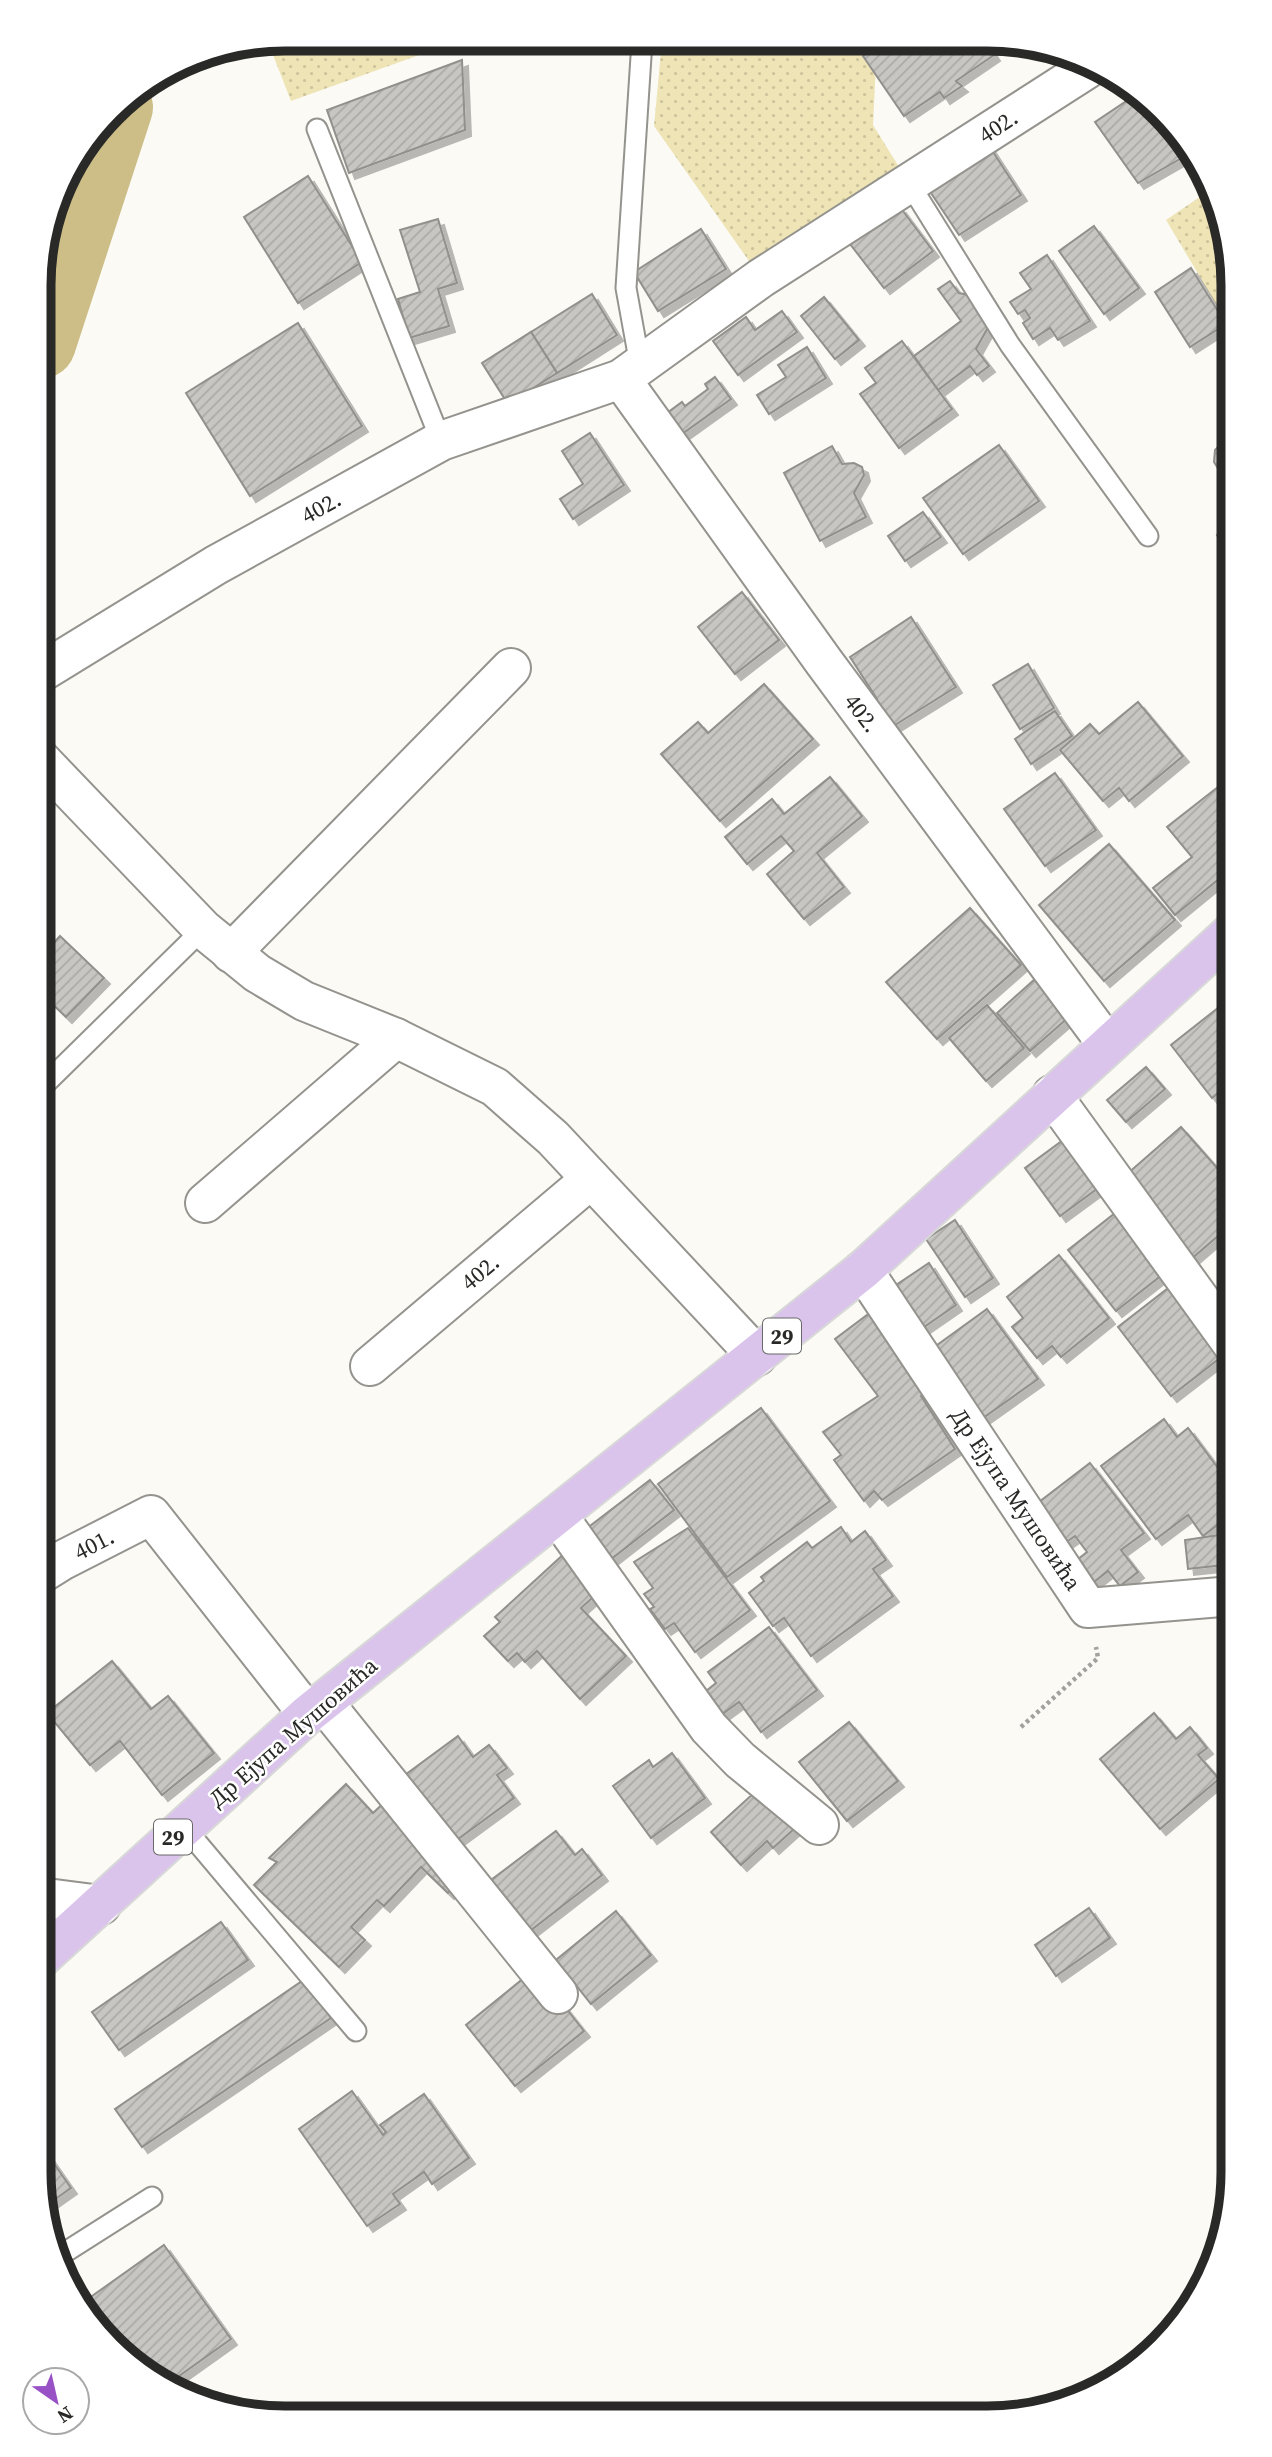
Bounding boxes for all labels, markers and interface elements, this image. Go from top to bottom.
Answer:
street label: 402. [972,101,1024,151]
street label: 402. [295,483,347,531]
street label: 402. [837,687,887,739]
street label: 402. [454,1246,506,1298]
road number: 29 [763,1318,801,1354]
street label: Др Ејупа Мушовића [943,1401,1089,1597]
street label: 401. [68,1520,120,1568]
street label: Др Ејупа Мушовића [202,1650,385,1814]
road number: 29 [154,1820,192,1854]
north arrow [21,2366,91,2436]
text: N [52,2400,79,2430]

